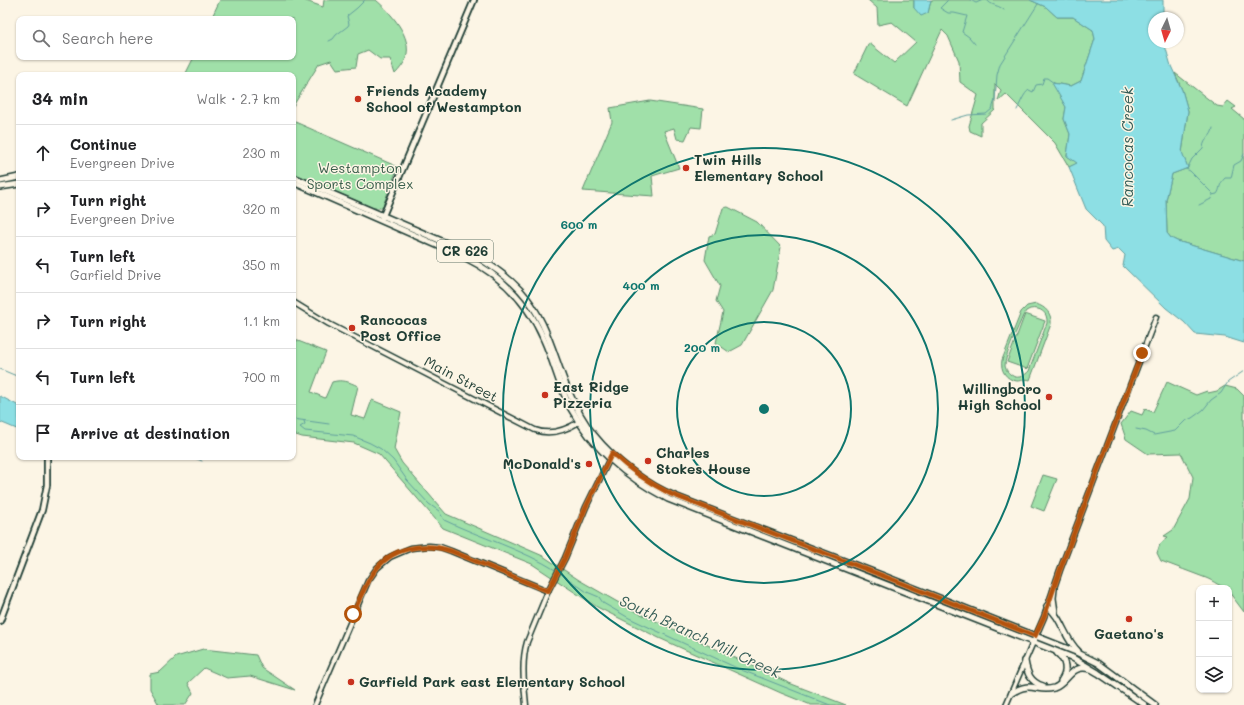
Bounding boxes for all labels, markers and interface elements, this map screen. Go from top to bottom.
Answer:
north arrow [1148,12,1184,48]
search box [16,16,296,60]
icon: search [30,27,52,49]
text: Search here [62,28,153,48]
place label: Friends Academy School of Westampton [366,81,521,116]
water label: Rancocas Creek [1117,86,1137,207]
text: 34 min [32,87,88,109]
text: Walk · 2.7 km [197,90,280,107]
marker: Friends Academy School of Westampton [353,94,363,104]
text: Continue [70,134,137,154]
icon: ahead [32,142,54,164]
text: 230 m [243,144,280,161]
place label: Twin Hills Elementary School [694,150,823,185]
text: Evergreen Drive [70,154,175,171]
park label: Westampton Sports Complex [307,158,413,193]
marker: Twin Hills Elementary School [681,163,691,173]
text: Turn right [70,190,147,210]
icon: right [32,198,54,220]
text: 320 m [243,200,280,217]
text: Evergreen Drive [70,210,175,227]
text: 600 m [561,216,597,232]
road number: CR 626 [437,240,493,262]
text: Turn left [70,246,135,266]
icon: left [32,254,54,276]
text: 350 m [242,256,280,273]
text: Garfield Drive [70,266,161,283]
text: 400 m [623,277,659,293]
icon: right [32,310,54,332]
place label: Rancocas Post Office [360,310,441,345]
text: Turn right [70,311,147,331]
text: 1.1 km [243,312,280,329]
marker: Rancocas Post Office [347,323,357,333]
text: 200 m [684,339,720,355]
route end [1133,344,1151,362]
street label: Main Street [421,351,501,406]
icon: left [32,366,54,388]
text: Turn left [70,367,135,387]
text: 700 m [242,368,280,385]
place label: East Ridge Pizzeria [553,377,629,412]
place label: Willingboro High School [957,379,1041,414]
marker: East Ridge Pizzeria [540,390,550,400]
marker: Willingboro High School [1044,392,1054,402]
centre of rings [757,402,771,416]
icon: arrive [32,422,54,444]
text: Arrive at destination [70,423,230,443]
place label: Charles Stokes House [656,443,751,478]
place label: McDonald's [503,454,581,473]
marker: Charles Stokes House [643,456,653,466]
marker: McDonald's [584,459,594,469]
map controls [1196,585,1232,693]
button: + [1196,585,1232,621]
water label: South Branch Mill Creek [617,590,785,683]
route start [344,605,362,623]
marker: Gaetano's [1124,614,1134,624]
button: − [1196,621,1232,657]
place label: Gaetano's [1094,624,1164,643]
button: layers [1196,657,1232,693]
place label: Garfield Park east Elementary School [359,672,625,691]
marker: Garfield Park east Elementary School [346,677,356,687]

